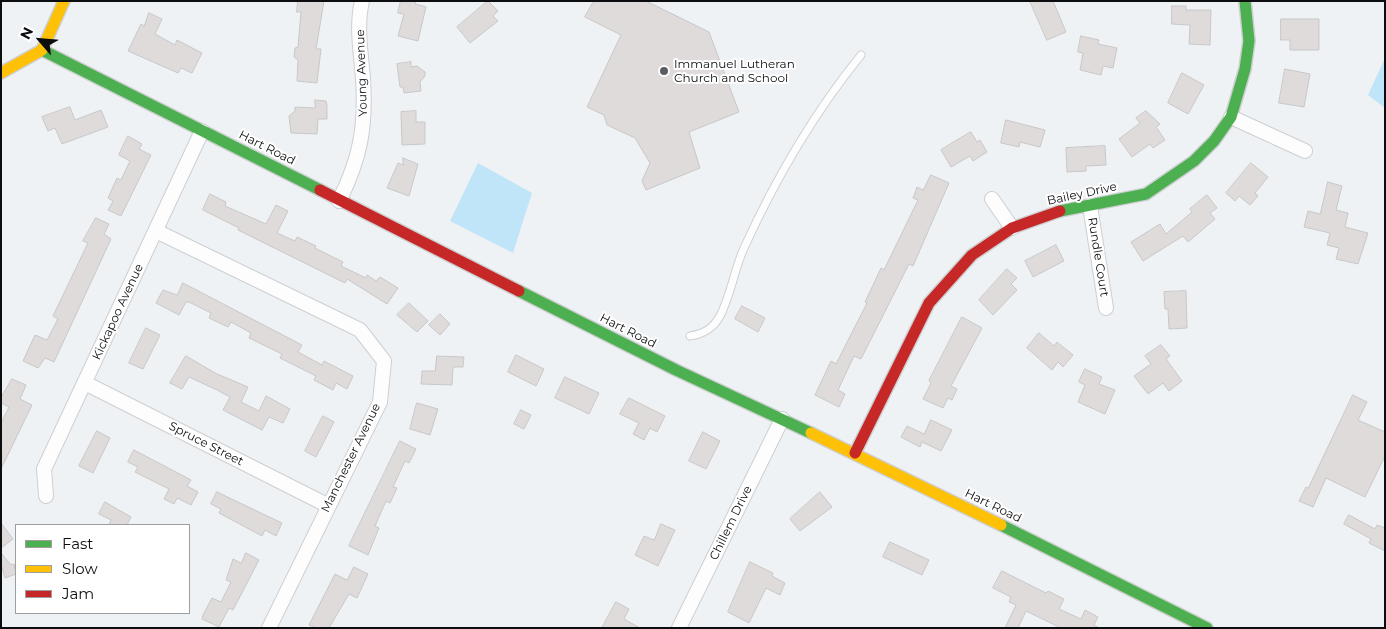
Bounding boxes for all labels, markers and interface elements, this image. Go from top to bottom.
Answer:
north arrow [15,15,65,65]
text: N [16,24,37,42]
street label: Young Avenue [353,29,371,117]
place label: Immanuel Lutheran Church and School [674,57,795,85]
marker: Immanuel Lutheran Church and School [658,65,670,77]
street label: Hart Road [236,128,298,168]
street label: Bailey Drive [1046,180,1118,208]
street label: Rundle Court [1085,216,1111,298]
street label: Kickapoo Avenue [89,262,147,362]
street label: Hart Road [597,311,659,351]
street label: Manchester Avenue [318,401,384,515]
street label: Spruce Street [166,419,246,469]
street label: Chillem Drive [707,484,755,562]
street label: Hart Road [962,486,1024,526]
legend [15,524,190,614]
text: Fast [62,534,93,553]
text: Slow [62,559,98,578]
text: Jam [62,584,94,603]

